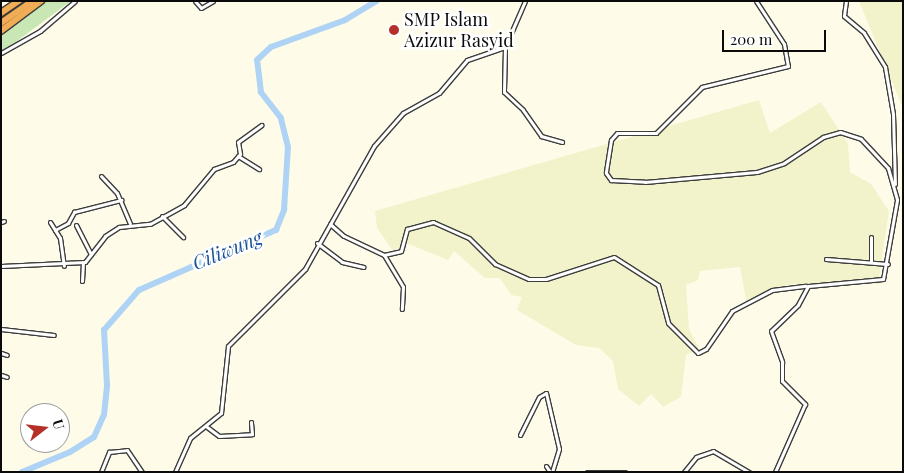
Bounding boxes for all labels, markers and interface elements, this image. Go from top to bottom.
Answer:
place label: SMP Islam Azizur Rasyid [404,9,514,52]
scale bar [724,20,828,52]
marker: SMP Islam Azizur Rasyid [388,24,400,36]
text: 200 m [730,29,772,49]
water label: Ciliwung [189,226,265,274]
north arrow [20,403,70,453]
text: U [48,417,69,431]

